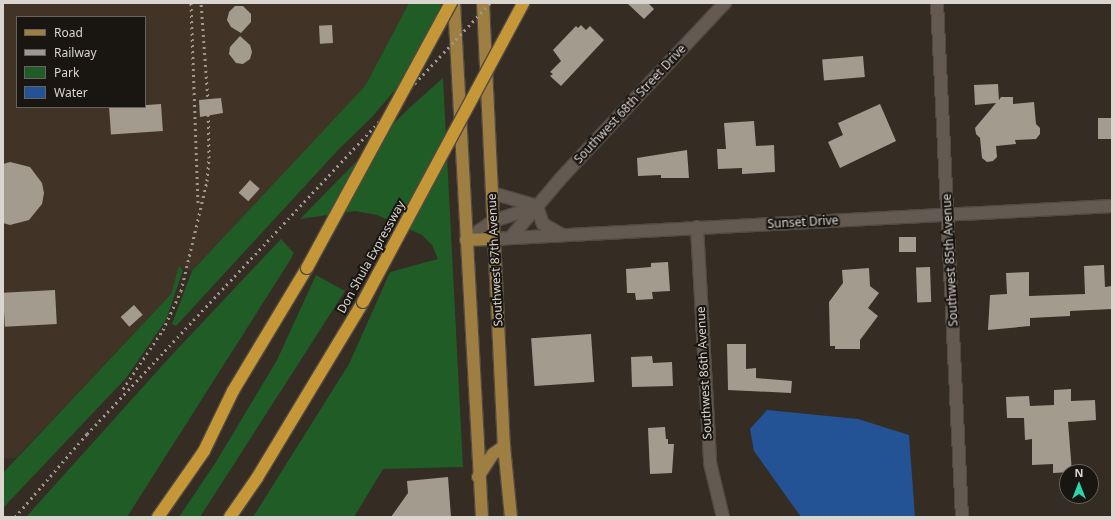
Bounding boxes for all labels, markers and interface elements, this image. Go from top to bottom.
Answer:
legend [16,16,146,108]
text: Road [54,24,83,41]
street label: Southwest 68th Street Drive [571,42,689,166]
text: Railway [54,44,97,61]
text: Park [54,64,79,81]
text: Water [54,84,88,101]
street label: Southwest 87th Avenue [484,193,506,327]
street label: Southwest 85th Avenue [939,193,961,327]
street label: Don Shula Expressway [334,198,408,316]
street label: Sunset Drive [767,213,839,231]
street label: Southwest 86th Avenue [693,306,715,440]
north arrow [1059,464,1099,504]
text: N [1075,465,1083,480]

